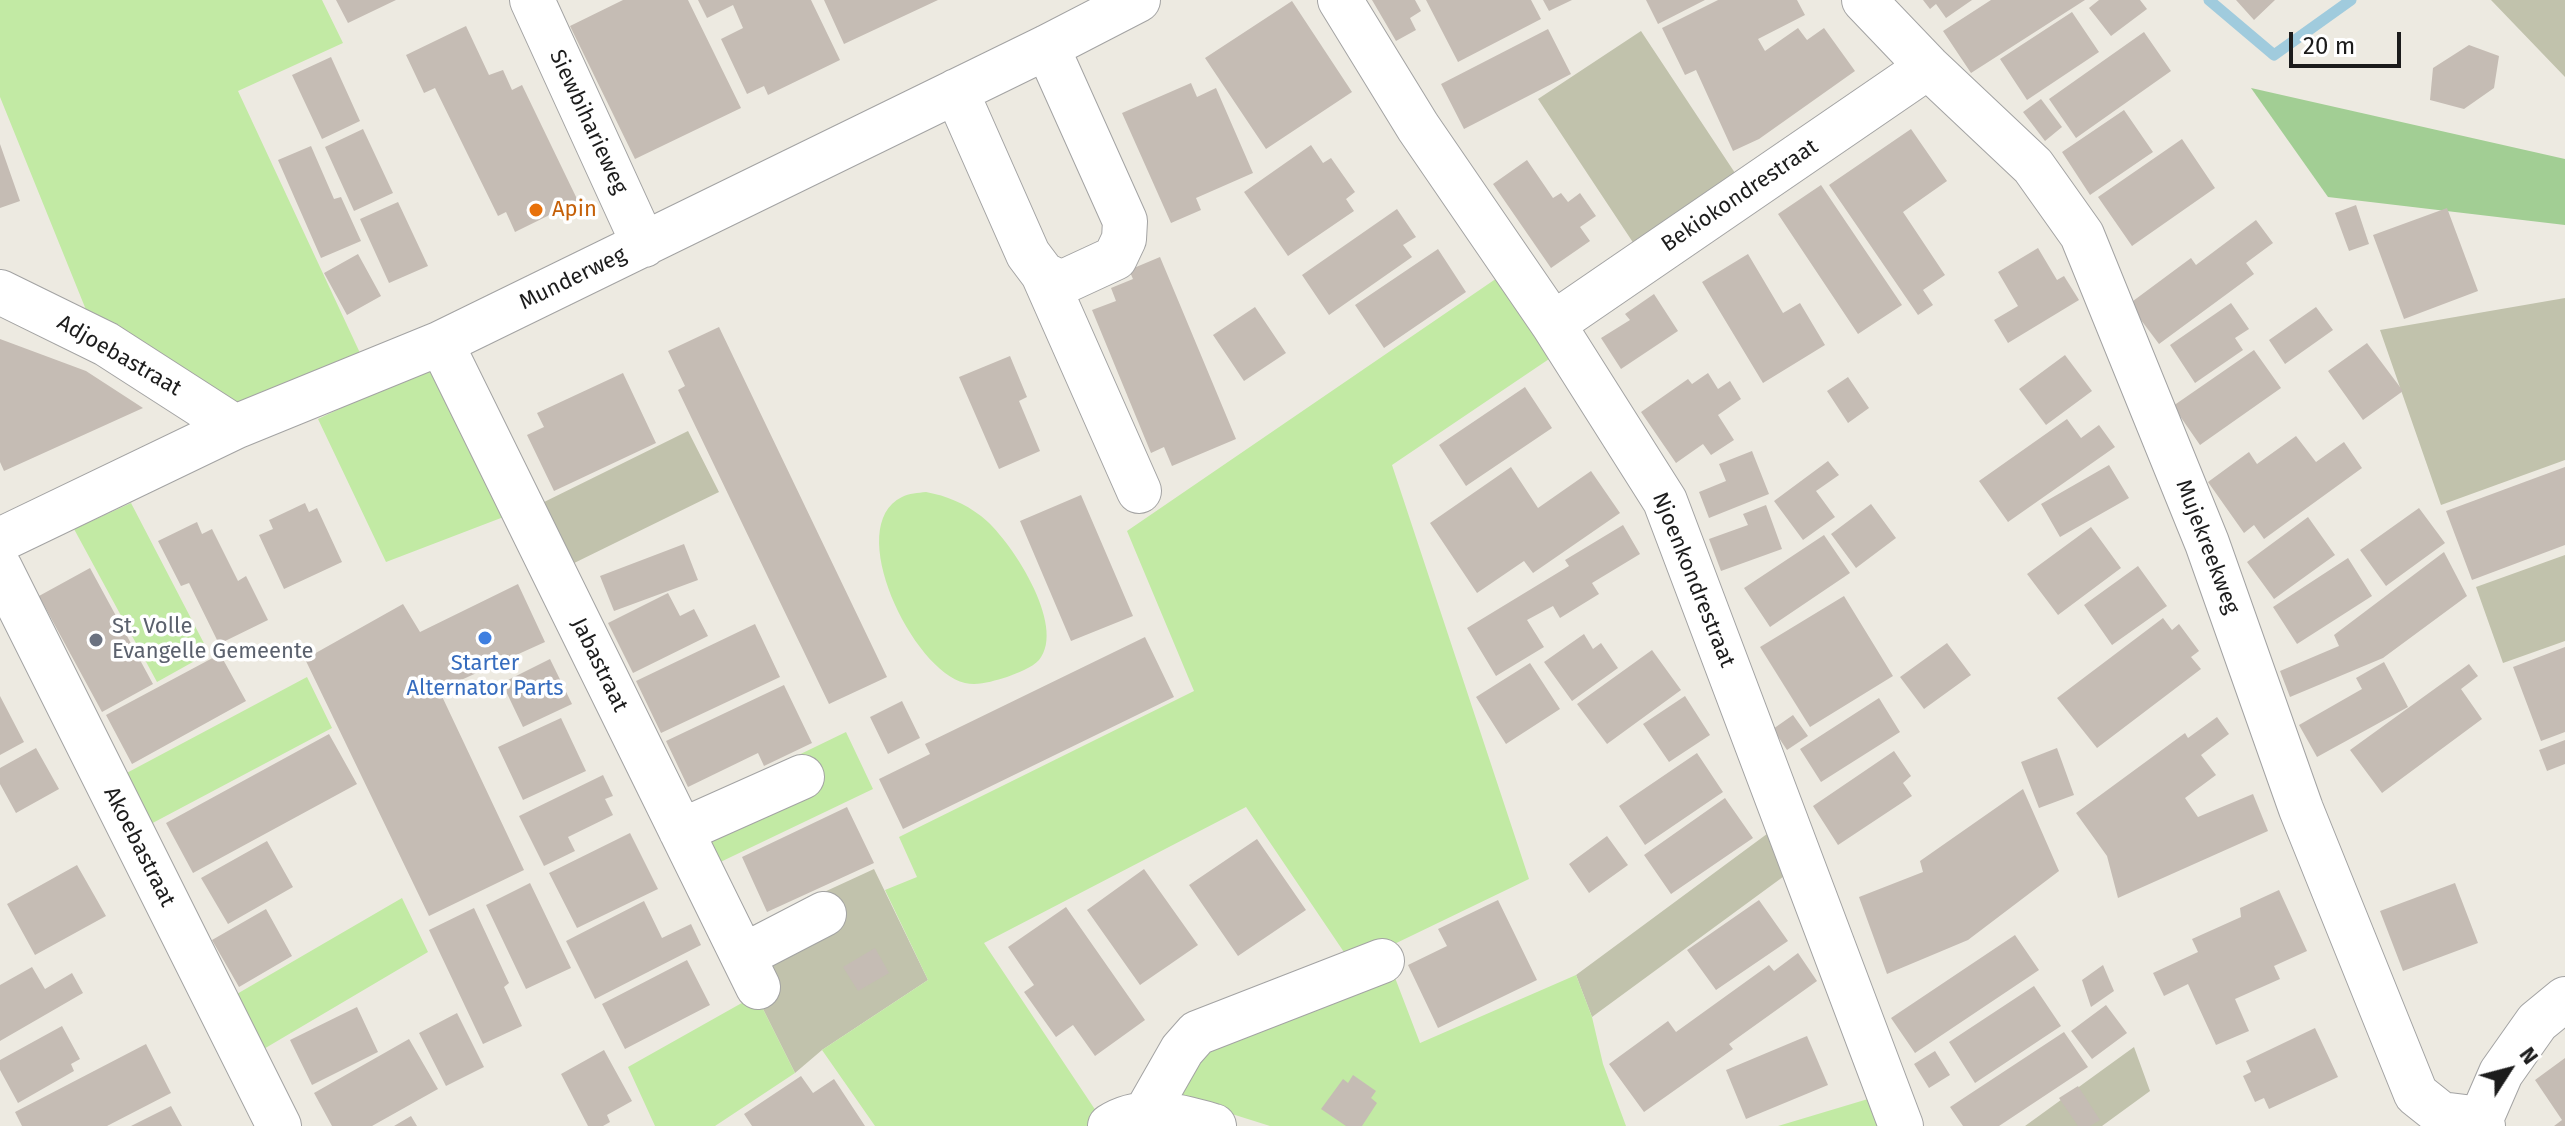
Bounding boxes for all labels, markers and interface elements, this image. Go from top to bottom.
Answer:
scale bar [2293,16,2405,66]
text: 20 m [2303,32,2355,60]
street label: Siewbiharieweg [543,46,633,198]
street label: Bekiokondrestraat [1657,134,1823,258]
place label: Apin [552,197,597,223]
marker: Apin [527,201,545,219]
street label: Munderweg [515,242,631,316]
street label: Adjoebastraat [52,310,186,402]
street label: Mujekreekweg [2169,476,2245,618]
street label: Njoenkondrestraat [1646,489,1740,671]
place label: St. Volle Evangelle Gemeente [112,614,314,666]
street label: Jabastraat [565,614,633,716]
marker: Starter Alternator Parts [476,629,494,647]
marker: St. Volle Evangelle Gemeente [87,631,105,649]
place label: Starter Alternator Parts [406,651,564,702]
street label: Akoebastraat [98,783,180,911]
north arrow [2469,1030,2549,1110]
text: N [2514,1042,2544,1069]

